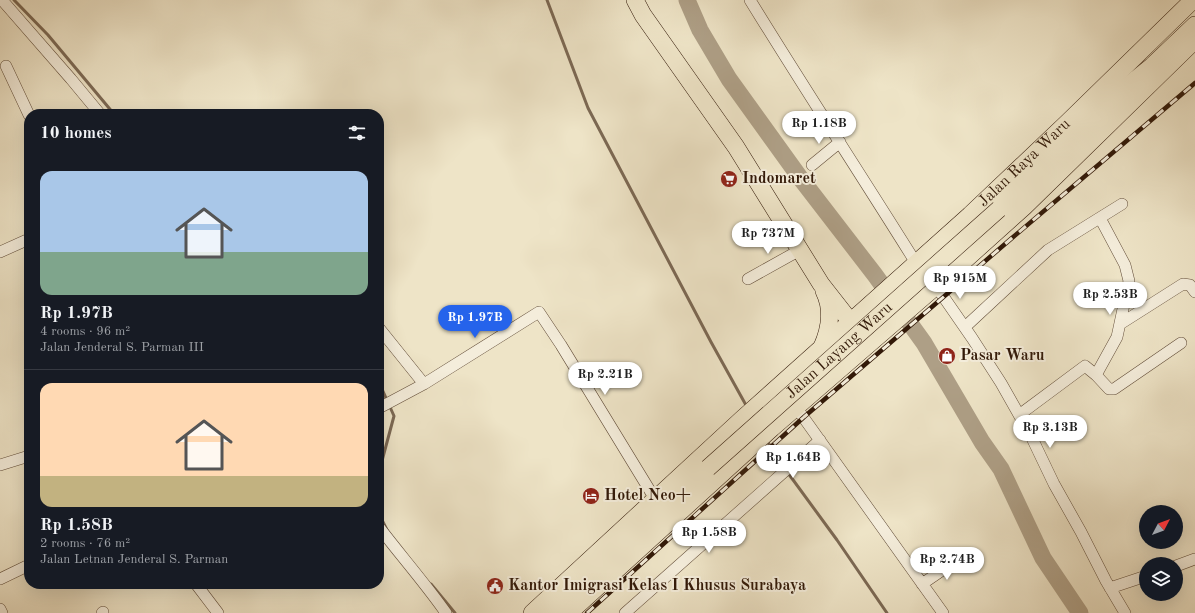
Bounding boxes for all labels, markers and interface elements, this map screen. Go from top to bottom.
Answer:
pin: Rp 1.18B [778,111,860,145]
street label: Jalan Raya Waru [975,116,1074,210]
text: Rp 1.18B [791,117,847,130]
icon: filters [346,122,368,144]
text: 10 homes [40,125,112,142]
supermarket icon: Indomaret [719,169,739,189]
place label: Indomaret [742,171,816,187]
icon: home [168,197,240,269]
pin: Rp 737M [731,221,805,255]
text: Rp 737M [741,227,795,240]
pin: Rp 915M [923,266,997,300]
text: Rp 915M [933,272,987,285]
pin: Rp 2.53B [1069,282,1151,316]
text: Rp 2.53B [1082,288,1138,301]
street label: Jalan Layang Waru [783,299,896,402]
text: Rp 1.97B [40,305,113,322]
pin: Rp 1.97B [434,305,516,339]
text: Rp 1.97B [447,311,503,324]
text: 4 rooms · 96 m² [40,325,130,338]
text: Jalan Jenderal S. Parman III [40,341,204,354]
shop icon: Pasar Waru [937,346,957,366]
place label: Pasar Waru [960,348,1045,364]
pin: Rp 2.21B [564,362,646,396]
text: Rp 2.21B [577,368,633,381]
icon: home [168,409,240,481]
pin: Rp 3.13B [1009,415,1091,449]
text: Rp 3.13B [1022,421,1078,434]
pin: Rp 1.64B [752,445,834,479]
text: Rp 1.64B [765,451,821,464]
hotel icon: Hotel Neo+ [581,486,601,506]
place label: Hotel Neo+ [604,488,691,504]
north arrow [1139,505,1183,549]
map controls [1139,505,1183,601]
text: Rp 1.58B [40,517,113,534]
pin: Rp 1.58B [668,520,750,554]
text: Rp 1.58B [681,526,737,539]
text: 2 rooms · 76 m² [40,537,130,550]
pin: Rp 2.74B [906,547,988,581]
text: Jalan Letnan Jenderal S. Parman [40,553,228,566]
text: Rp 2.74B [919,553,975,566]
button: layers [1139,557,1183,601]
public building icon: Kantor Imigrasi Kelas I Khusus Surabaya [485,576,505,596]
place label: Kantor Imigrasi Kelas I Khusus Surabaya [508,578,806,594]

